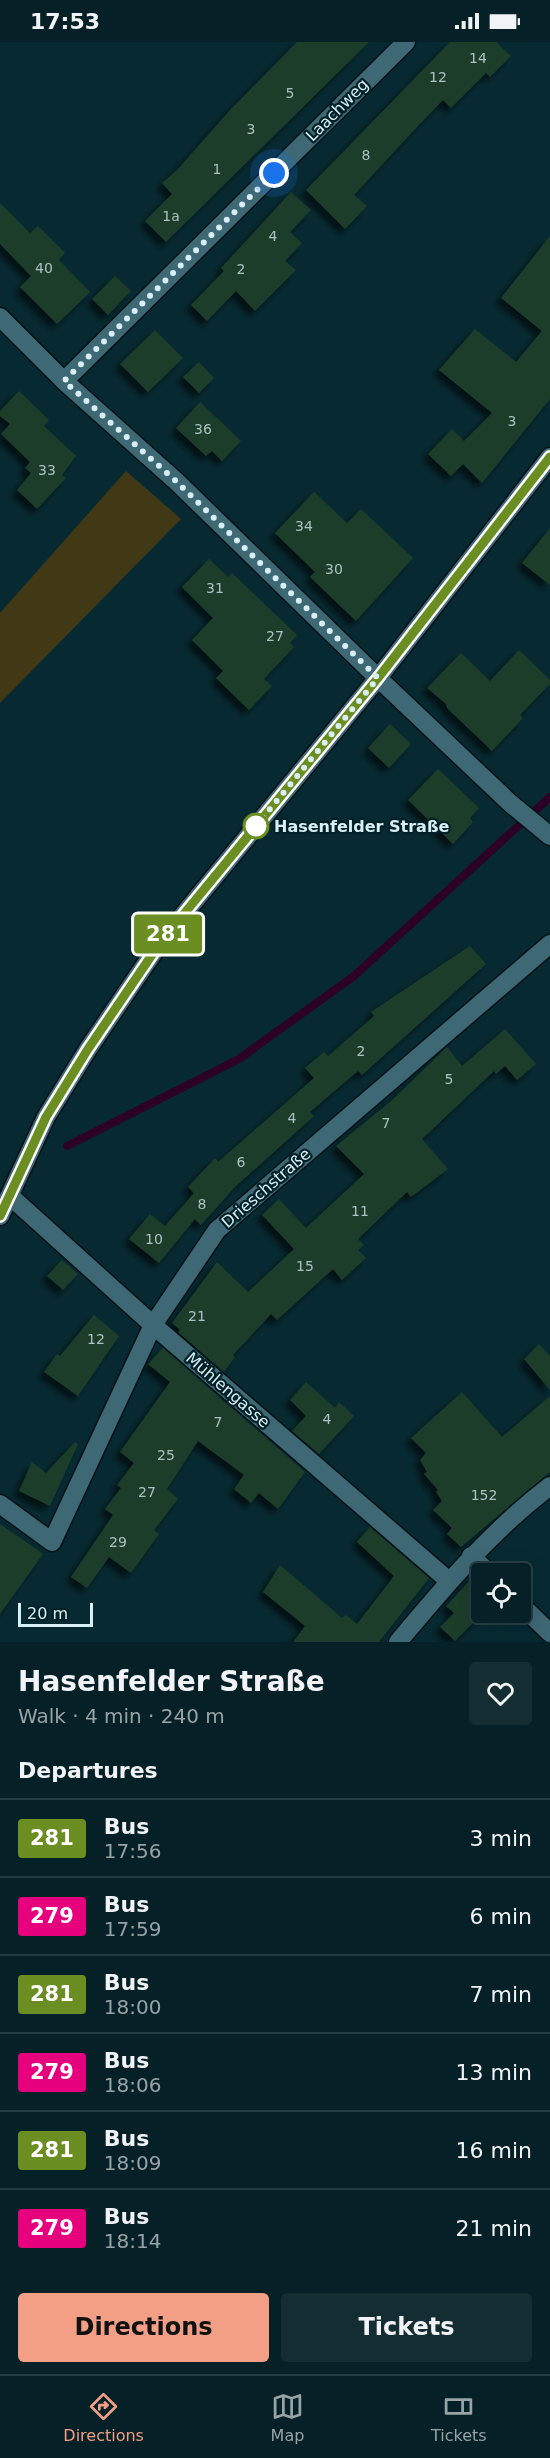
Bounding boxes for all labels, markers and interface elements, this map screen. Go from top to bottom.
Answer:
text: 17:53 [30,9,100,34]
house number: 14 [469,50,487,66]
house number: 12 [429,69,447,85]
street label: Laachweg [302,75,372,145]
house number: 5 [286,85,294,101]
house number: 3 [247,121,255,137]
house number: 8 [362,147,370,163]
your location [259,158,289,188]
house number: 1 [213,161,221,177]
house number: 1a [162,208,180,224]
house number: 4 [269,228,278,244]
house number: 40 [35,260,53,276]
house number: 2 [237,261,245,277]
house number: 3 [508,413,516,429]
house number: 36 [194,421,212,437]
house number: 33 [38,462,56,478]
house number: 34 [295,518,313,534]
house number: 30 [325,561,343,577]
house number: 31 [206,580,224,596]
house number: 27 [266,628,284,644]
marker: Hasenfelder Straße [243,813,269,839]
place label: Hasenfelder Straße [274,817,449,836]
line badge: 281 [134,914,202,954]
text: 281 [146,922,190,946]
house number: 2 [357,1043,365,1059]
house number: 5 [445,1071,453,1087]
house number: 4 [288,1110,297,1126]
house number: 7 [382,1115,390,1131]
street label: Drieschstraße [218,1144,314,1232]
house number: 6 [237,1154,246,1170]
house number: 8 [198,1196,206,1212]
house number: 11 [351,1203,369,1219]
house number: 10 [145,1231,163,1247]
house number: 15 [296,1258,314,1274]
house number: 21 [188,1308,206,1324]
house number: 12 [87,1331,105,1347]
street label: Mühlengasse [182,1348,274,1432]
house number: 4 [323,1411,332,1427]
house number: 7 [214,1414,222,1430]
house number: 25 [157,1447,175,1463]
house number: 27 [138,1484,156,1500]
house number: 152 [471,1487,497,1503]
house number: 29 [109,1534,127,1550]
map controls [471,1563,531,1623]
button: locate [471,1563,531,1623]
scale bar [18,1600,93,1628]
text: 20 m [27,1604,68,1623]
button: heart [469,1662,532,1725]
text: Hasenfelder Straße [18,1665,325,1698]
text: Walk · 4 min · 240 m [18,1704,225,1728]
text: Departures [18,1758,158,1783]
text: Bus [104,1814,149,1839]
text: 281 [30,1826,74,1850]
text: 3 min [470,1826,532,1851]
text: 17:56 [104,1839,161,1863]
text: Bus [104,1892,149,1917]
text: 279 [30,1904,74,1928]
text: 6 min [470,1904,532,1929]
text: 17:59 [104,1917,161,1941]
text: Bus [104,1970,149,1995]
text: 281 [30,1982,74,2006]
text: 7 min [470,1982,532,2007]
text: 18:00 [104,1995,161,2019]
text: Bus [104,2048,149,2073]
text: 279 [30,2060,74,2084]
text: 13 min [456,2060,532,2085]
text: 18:06 [104,2073,161,2097]
text: Bus [104,2126,149,2151]
text: 281 [30,2138,74,2162]
text: 16 min [456,2138,532,2163]
text: 18:09 [104,2151,161,2175]
text: Bus [104,2204,149,2229]
text: 279 [30,2216,74,2240]
text: 21 min [456,2216,532,2241]
text: 18:14 [104,2229,161,2253]
button: Directions [18,2293,269,2362]
button: Tickets [281,2293,532,2362]
tab: Directions [63,2390,144,2445]
tab: Map [271,2390,304,2445]
tab: Tickets [431,2390,487,2445]

